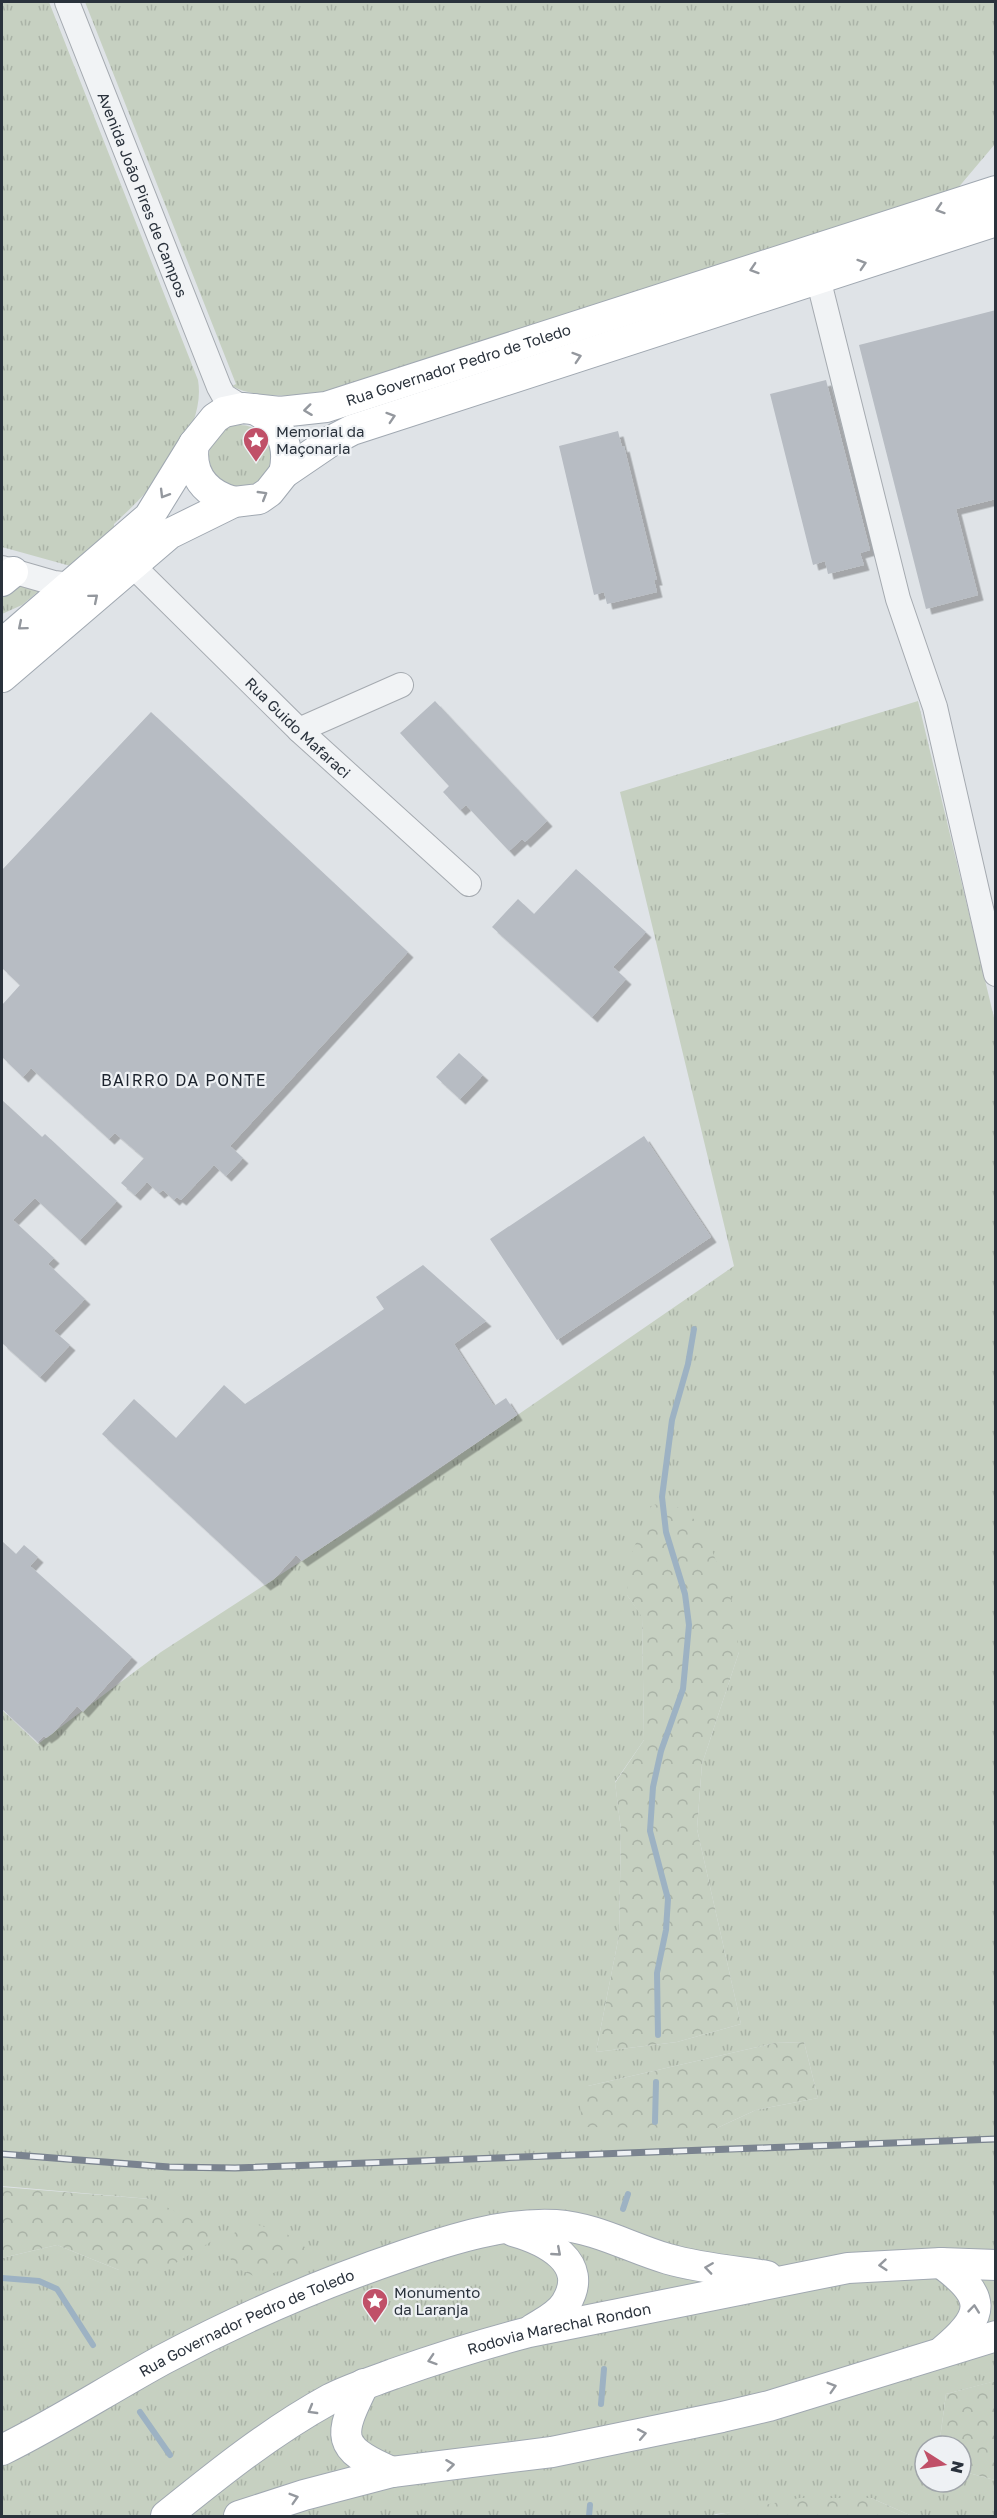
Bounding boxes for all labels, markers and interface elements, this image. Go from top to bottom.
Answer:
street label: Avenida João Pires de Campos [94,89,192,300]
one-way arrow [935,202,946,214]
one-way arrow [856,259,867,271]
one-way arrow [749,262,760,274]
street label: Rua Governador Pedro de Toledo [343,320,573,409]
one-way arrow [571,352,582,364]
one-way arrow [304,403,313,416]
one-way arrow [385,412,396,425]
place label: Memorial da Maçonaria [276,422,364,457]
place icon: Memorial da Maçonaria [241,425,271,463]
one-way arrow [160,488,172,498]
one-way arrow [257,490,267,502]
one-way arrow [87,594,98,605]
one-way arrow [18,619,29,630]
street label: Rua Guido Mafaraci [242,673,355,782]
district label: BAIRRO DA PONTE [101,1070,267,1090]
one-way arrow [550,2245,561,2256]
one-way arrow [878,2258,887,2271]
one-way arrow [705,2262,714,2274]
street label: Rua Governador Pedro de Toledo [136,2265,356,2380]
place label: Monumento da Laranja [394,2283,480,2318]
place icon: Monumento da Laranja [360,2286,390,2324]
street label: Rodovia Marechal Rondon [465,2299,652,2358]
one-way arrow [967,2304,980,2313]
one-way arrow [427,2353,438,2366]
one-way arrow [826,2382,836,2394]
one-way arrow [308,2402,318,2414]
one-way arrow [637,2428,647,2441]
north arrow [913,2434,973,2494]
one-way arrow [446,2459,455,2472]
text: N [947,2459,969,2475]
one-way arrow [288,2493,299,2505]

